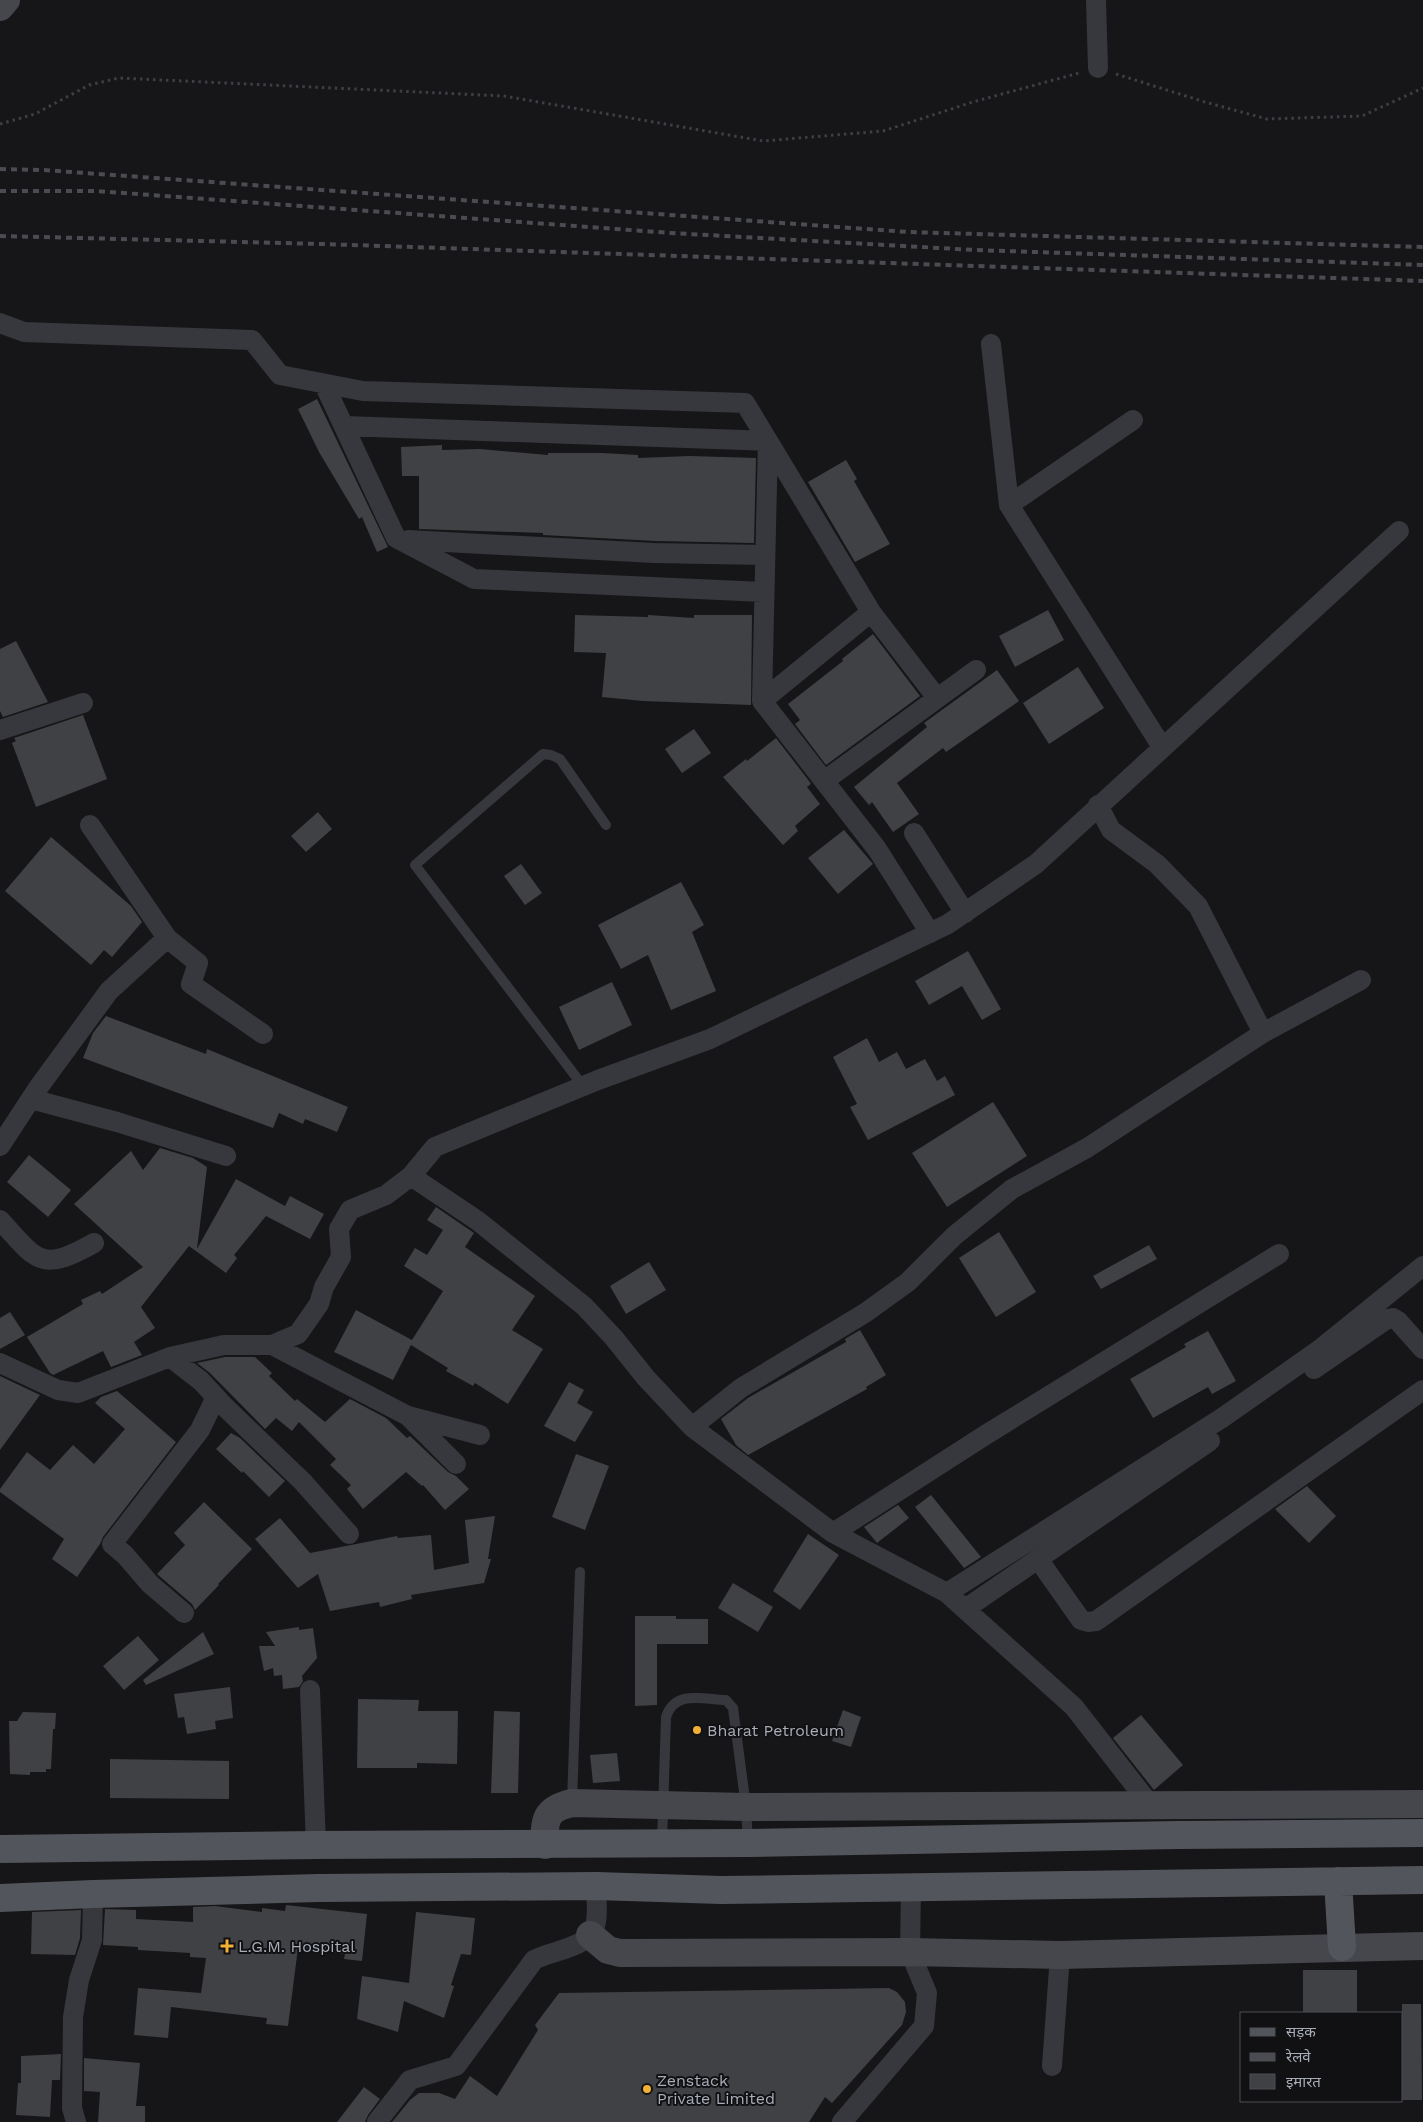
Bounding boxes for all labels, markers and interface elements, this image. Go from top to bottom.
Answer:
place label: Bharat Petroleum [707,1721,844,1740]
marker: Bharat Petroleum [691,1724,703,1736]
place label: L.G.M. Hospital [238,1937,355,1956]
marker: L.G.M. Hospital [220,1939,234,1953]
legend [1240,2012,1403,2102]
text: सड़क [1286,2023,1316,2041]
text: रेलवे [1285,2048,1311,2066]
place label: Zenstack Private Limited [657,2071,775,2108]
text: इमारत [1286,2073,1321,2091]
marker: Zenstack Private Limited [641,2083,653,2095]

